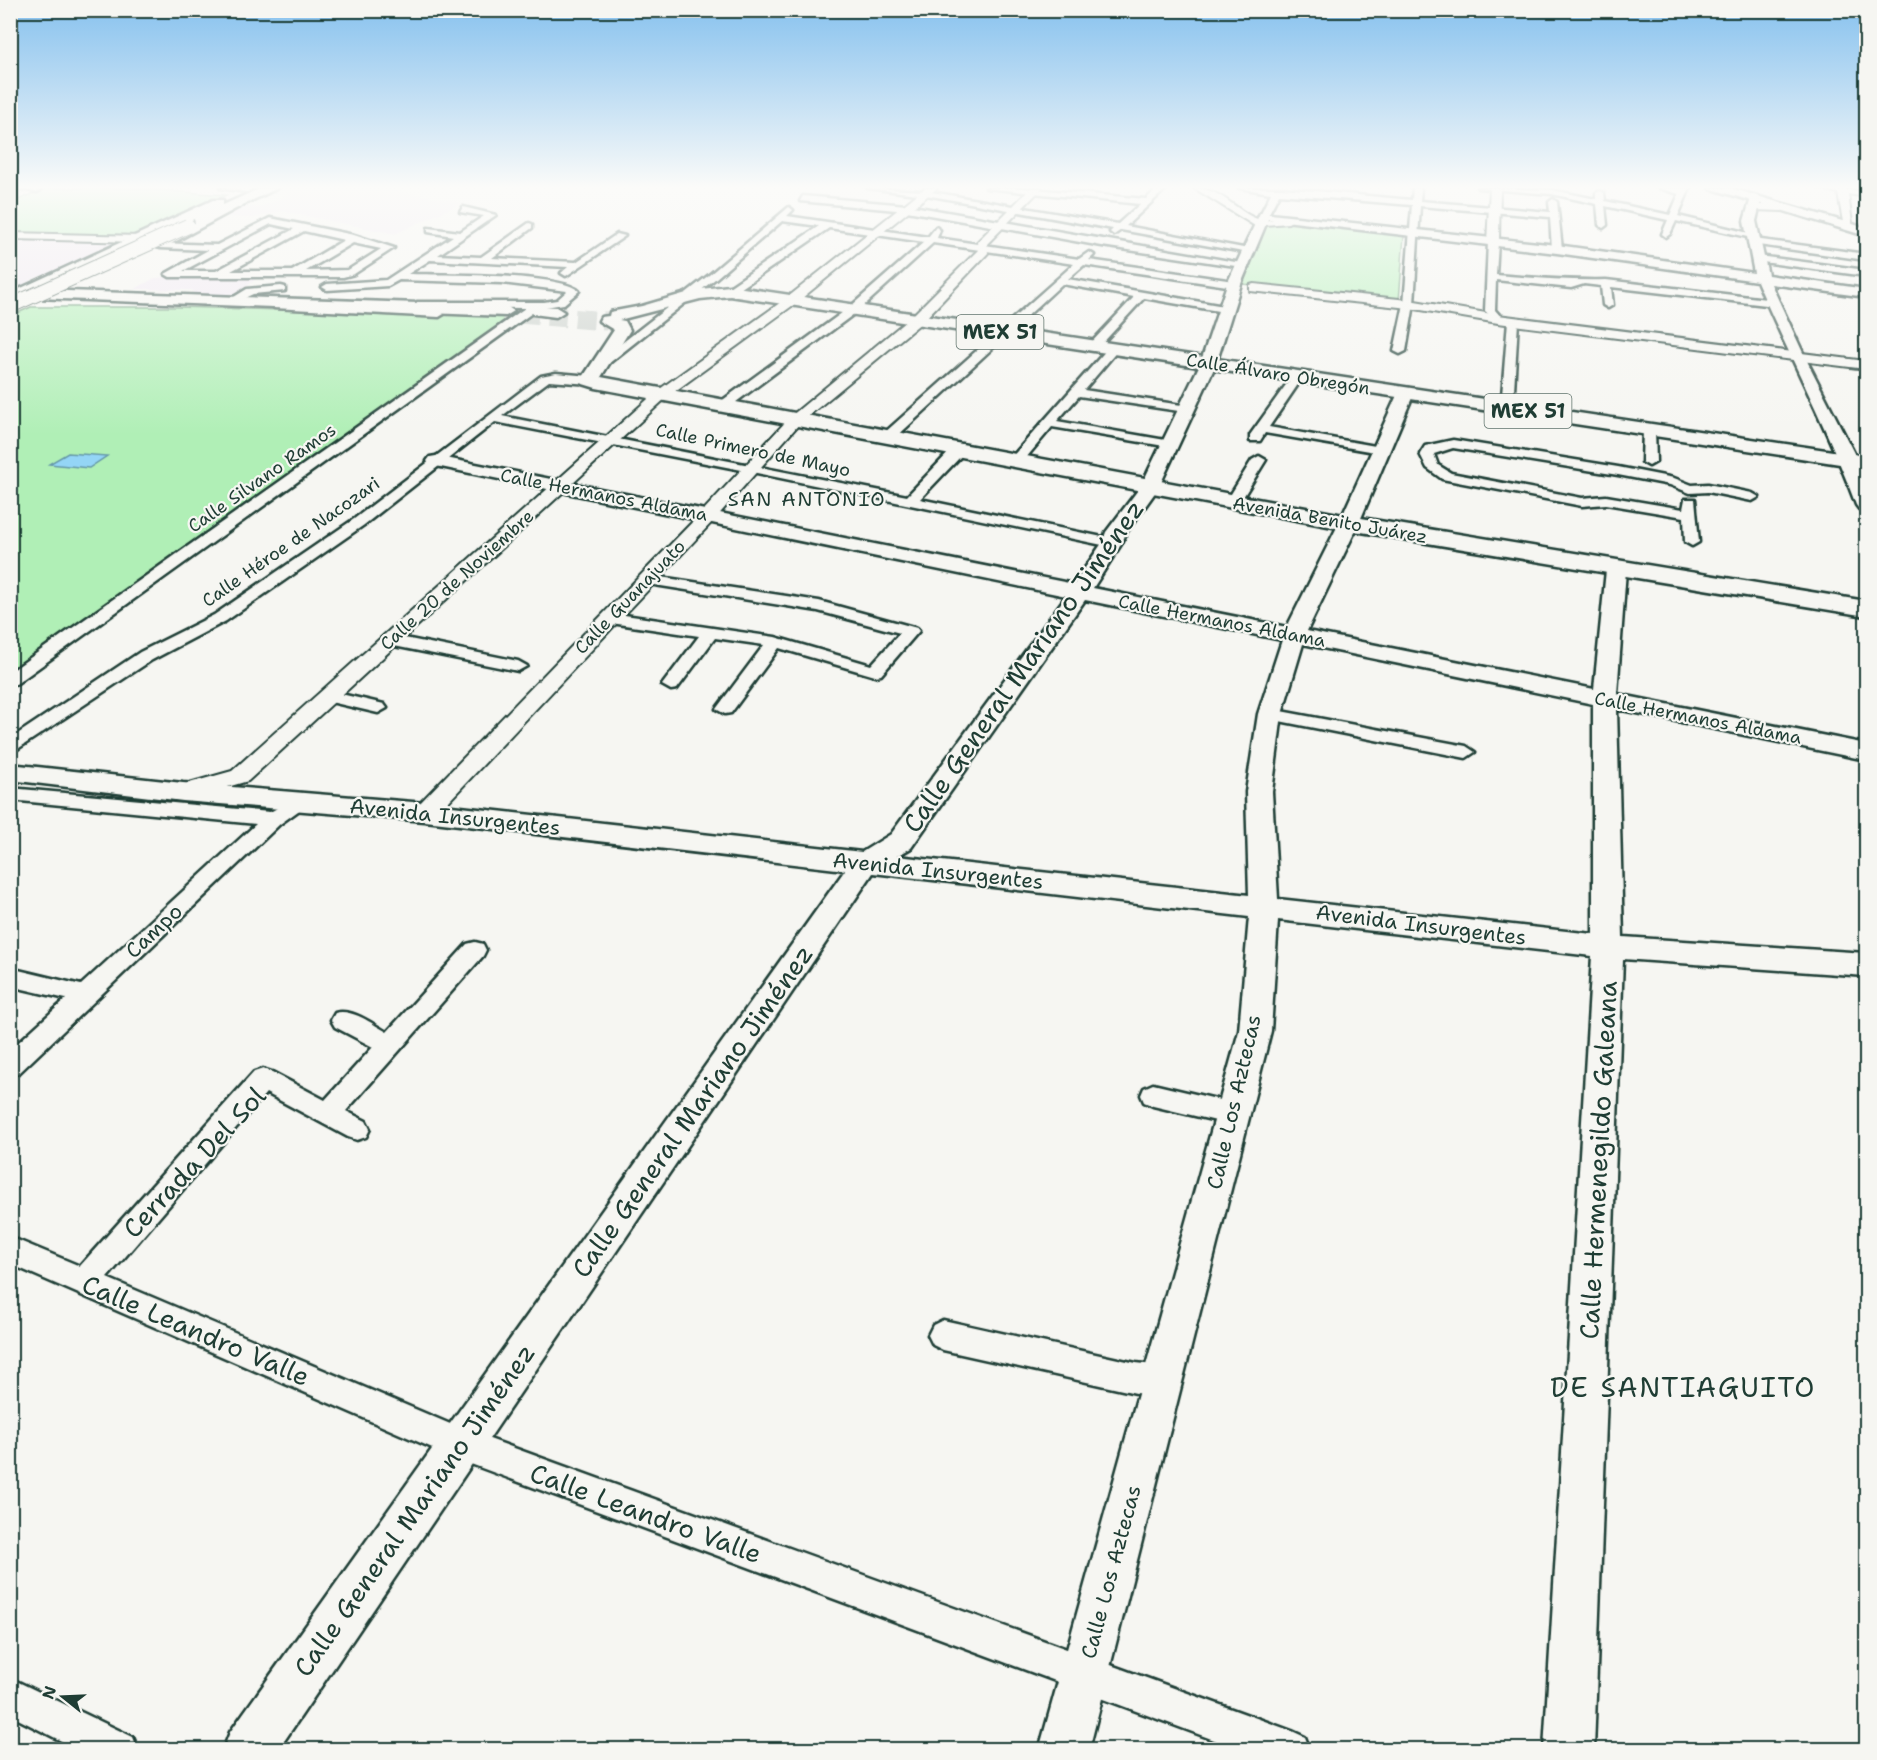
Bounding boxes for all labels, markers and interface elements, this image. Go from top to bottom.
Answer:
road number: MEX 51 [956,315,1044,349]
street label: Calle Álvaro Obregón [1185,348,1371,400]
road number: MEX 51 [1484,394,1571,428]
street label: Calle Silvano Ramos [183,418,341,538]
street label: Calle Primero de Mayo [653,418,853,482]
street label: Calle Hermanos Aldama [498,463,710,527]
street label: Calle Héroe de Nacozari [197,471,385,613]
district label: SAN ANTONIO [728,486,886,512]
street label: Avenida Benito Juárez [1231,491,1429,549]
street label: Calle General Mariano Jiménez [894,493,1152,839]
street label: Calle 20 de Noviembre [375,504,539,656]
street label: Calle Guanajuato [569,535,691,659]
street label: Calle Hermanos Aldama [1116,589,1328,653]
street label: Calle Hermanos Aldama [1592,686,1804,750]
street label: Avenida Insurgentes [348,792,562,842]
street label: Avenida Insurgentes [831,846,1045,896]
street label: Campo [119,897,189,965]
street label: Avenida Insurgentes [1314,898,1528,952]
street label: Calle General Mariano Jiménez [563,938,821,1284]
street label: Calle Hermenegildo Galeana [1571,980,1625,1340]
street label: Calle Los Aztecas [1200,1012,1268,1192]
street label: Cerrada Del Sol [115,1079,273,1245]
street label: Calle Leandro Valle [77,1266,315,1394]
street label: Calle General Mariano Jiménez [285,1337,543,1683]
district label: DE SANTIAGUITO [1550,1368,1816,1406]
street label: Calle Leandro Valle [525,1455,767,1571]
street label: Calle Los Aztecas [1074,1482,1148,1662]
north arrow [33,1667,93,1727]
text: N [37,1683,61,1702]

